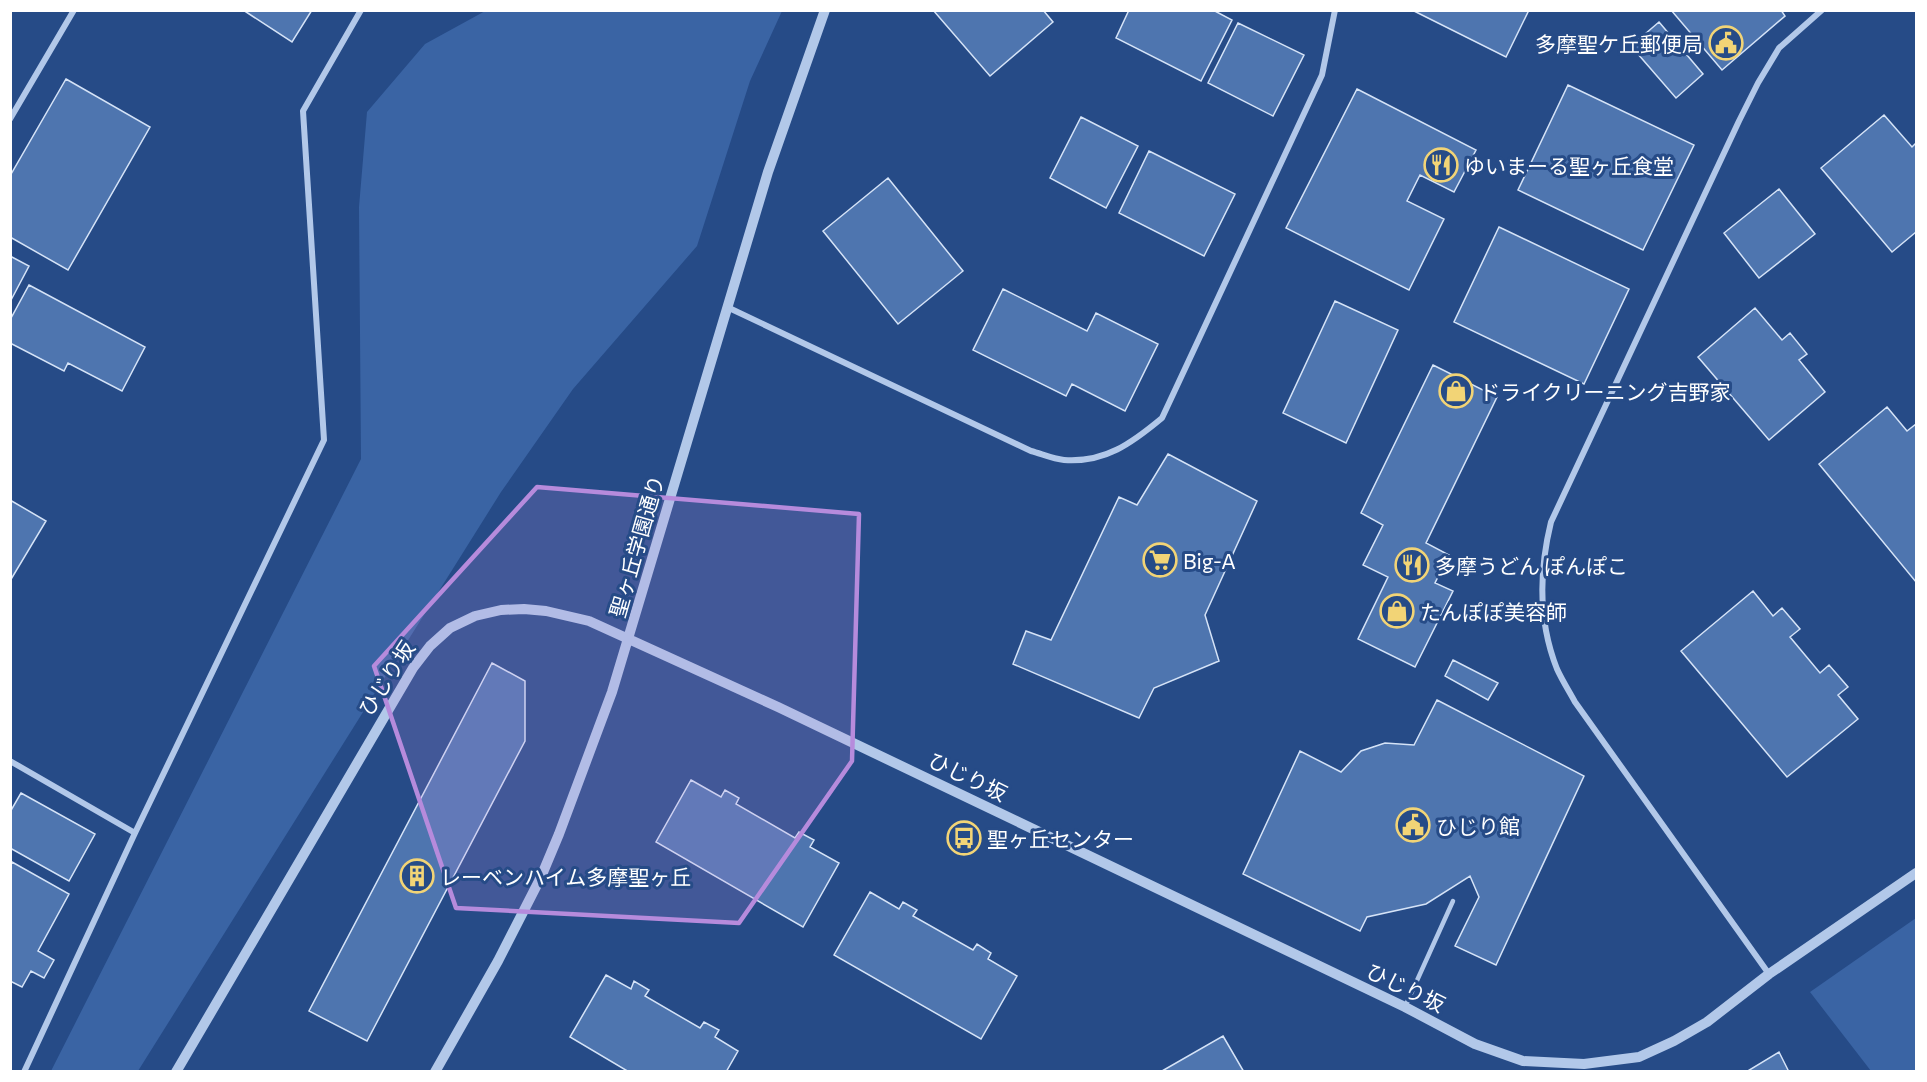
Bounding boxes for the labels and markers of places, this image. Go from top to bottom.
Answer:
public building icon: 多摩聖ケ丘郵便局 [1708,25,1744,61]
place label: 多摩聖ケ丘郵便局 [1535,31,1703,56]
restaurant icon: ゆいまーる聖ヶ丘食堂 [1423,147,1459,183]
place label: ゆいまーる聖ヶ丘食堂 [1464,153,1674,178]
shop icon: ドライクリーニング吉野家 [1438,373,1474,409]
place label: ドライクリーニング吉野家 [1479,379,1731,404]
supermarket icon: Big-A [1142,542,1178,578]
restaurant icon: 多摩うどん ぽんぽこ [1394,547,1430,583]
place label: Big-A [1183,548,1236,573]
place label: 多摩うどん ぽんぽこ [1435,553,1628,578]
shop icon: たんぽぽ美容師 [1379,593,1415,629]
place label: たんぽぽ美容師 [1420,599,1567,624]
public building icon: ひじり館 [1395,807,1431,843]
place label: ひじり館 [1436,813,1520,838]
bus stop icon: 聖ヶ丘センター [946,820,982,856]
place label: 聖ヶ丘センター [987,826,1134,851]
building icon: レーベンハイム多摩聖ヶ丘 [399,858,435,894]
place label: レーベンハイム多摩聖ヶ丘 [440,864,691,889]

